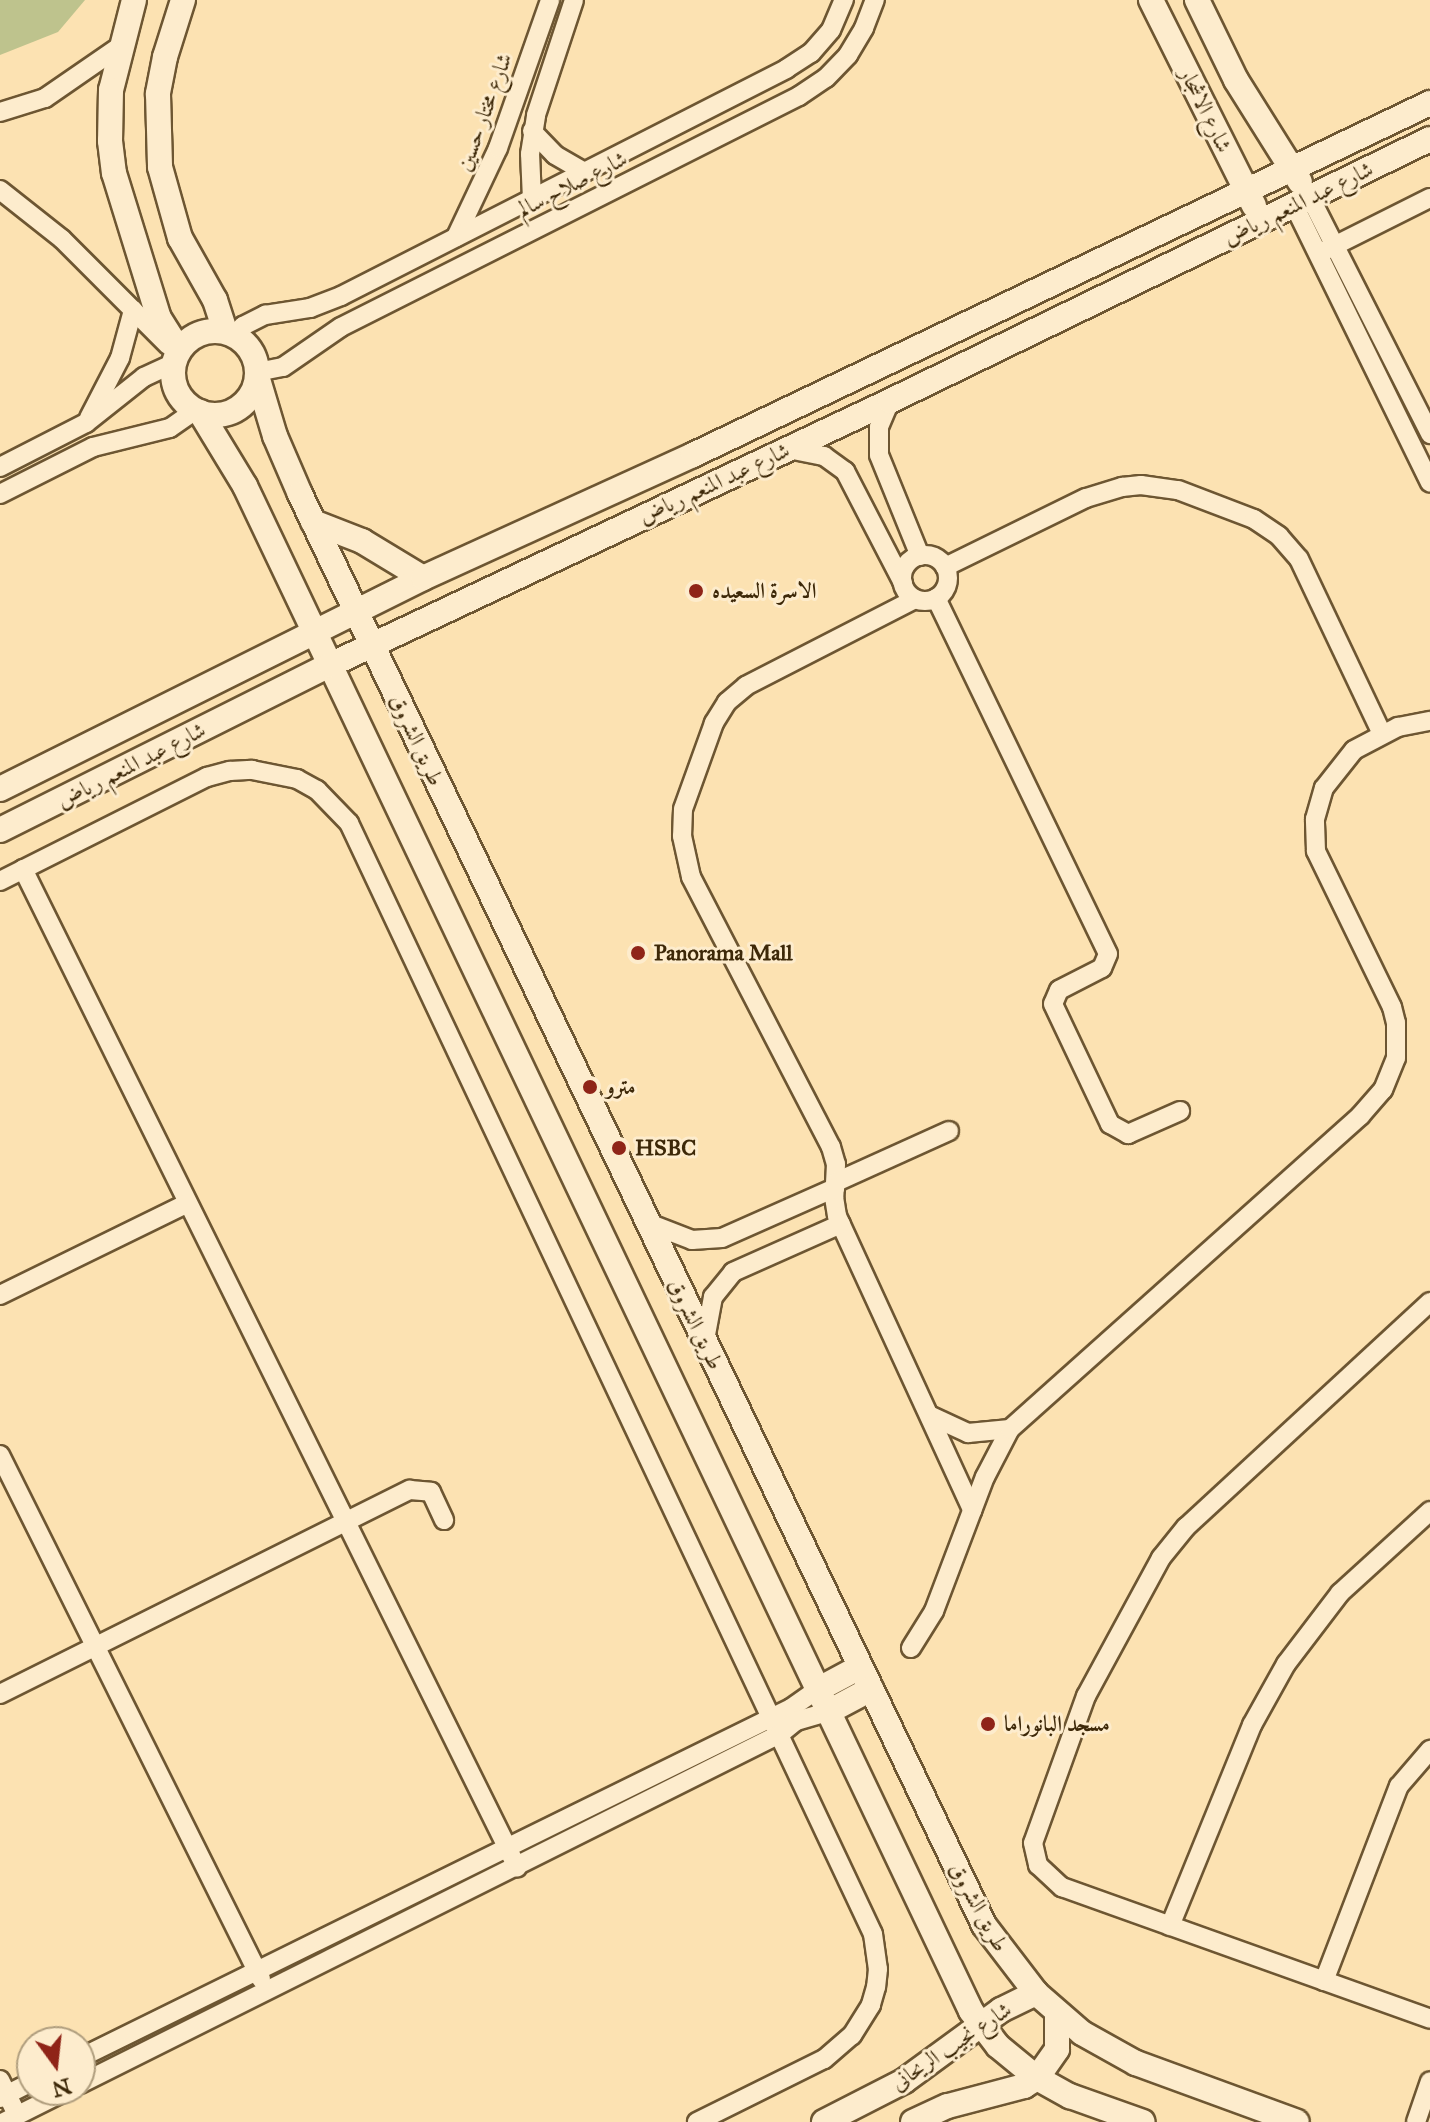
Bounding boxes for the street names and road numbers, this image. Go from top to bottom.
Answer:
street label: شارع مختار حسين [450,49,518,175]
street label: شارع الاشجار [1174,63,1238,157]
street label: شارع صلاح سالم [513,145,631,223]
street label: شارع عبد المنعم رياض [1219,155,1377,251]
street label: شارع عبد المنعم رياض [634,436,794,530]
street label: طريق الشروق [384,690,450,790]
street label: شارع عبد المنعم رياض [52,716,210,814]
street label: طريق الشروق [663,1274,729,1374]
street label: طريق الشروق [944,1858,1014,1956]
street label: شارع نجيب الريحانى [886,1996,1016,2096]

